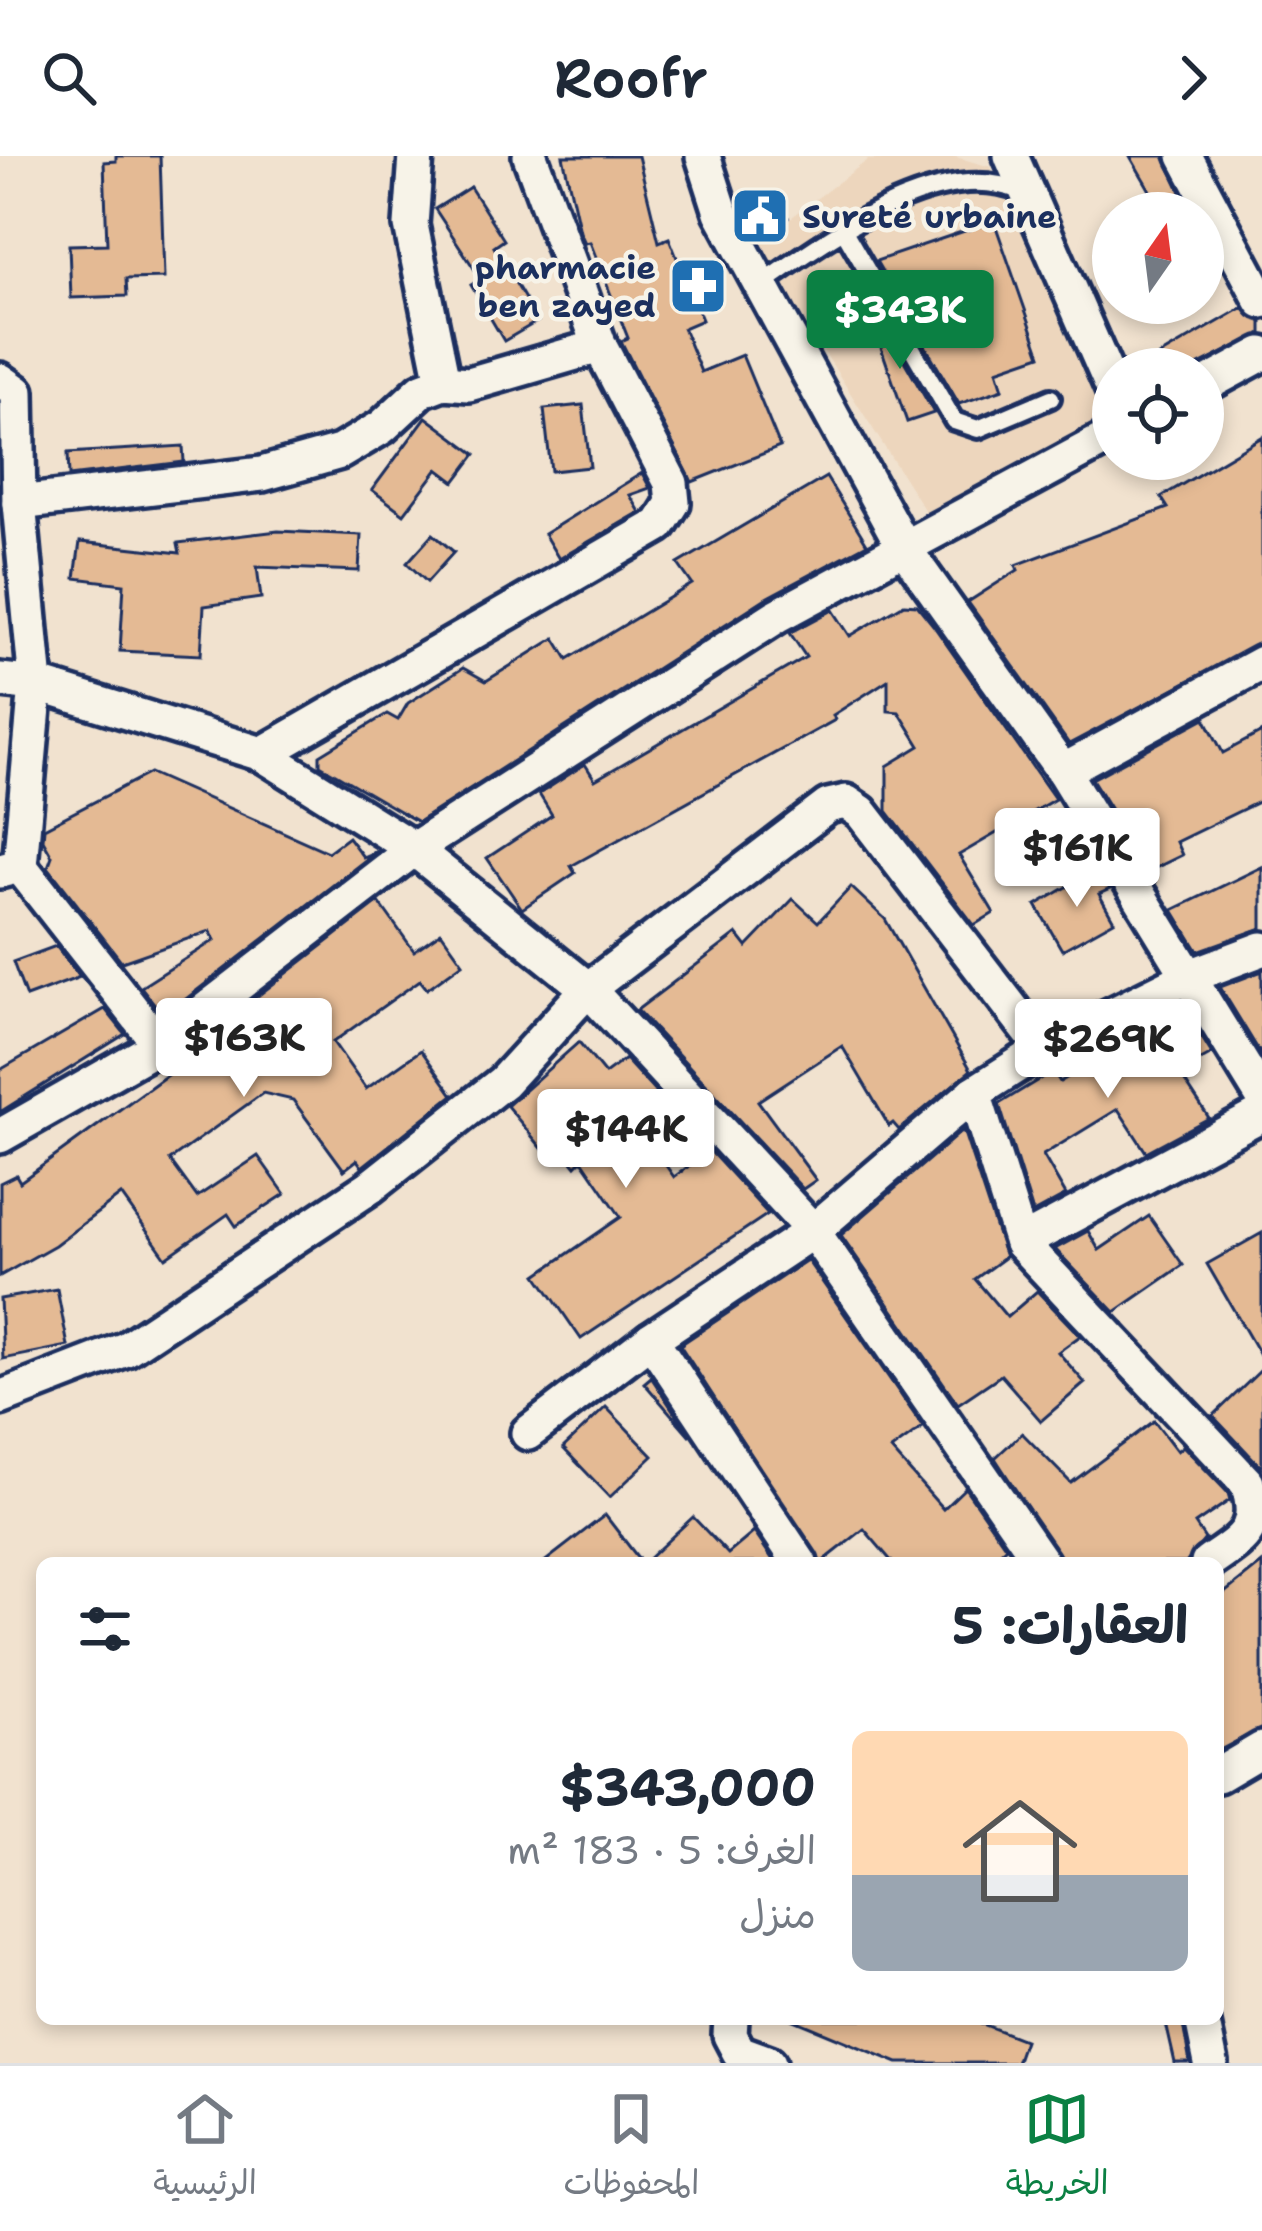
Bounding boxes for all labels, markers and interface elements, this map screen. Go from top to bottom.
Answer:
text: Roofr [554,42,708,114]
icon: search [36,45,102,111]
icon: forward [1160,45,1226,111]
public building icon: Sureté urbaine [729,185,791,247]
north arrow [1092,192,1224,324]
map controls [1092,192,1224,480]
place label: Sureté urbaine [802,194,1057,239]
place label: pharmacie ben zayed [475,245,656,328]
pharmacy icon: pharmacie ben zayed [667,255,729,317]
pin: $343K [816,270,984,372]
text: $343K [834,283,966,335]
button: locate [1092,348,1224,480]
pin: $161K [993,808,1161,910]
text: $161K [1022,821,1132,873]
pin: $163K [160,998,328,1100]
pin: $269K [1024,999,1192,1101]
text: $163K [183,1011,305,1063]
text: $269K [1042,1012,1174,1064]
pin: $144K [542,1089,710,1191]
text: $144K [564,1102,688,1154]
text: العقارات: 5 [952,1591,1188,1659]
icon: filters [72,1596,138,1662]
text: $343,000 [559,1753,816,1821]
icon: home [948,1779,1092,1923]
text: الغرف: 5 · 183 m² [507,1824,816,1876]
text: منزل [739,1888,816,1940]
tab: الرئيسية [153,2086,257,2212]
tab: المحفوظات [563,2086,699,2212]
tab: الخريطة [1006,2086,1109,2212]

